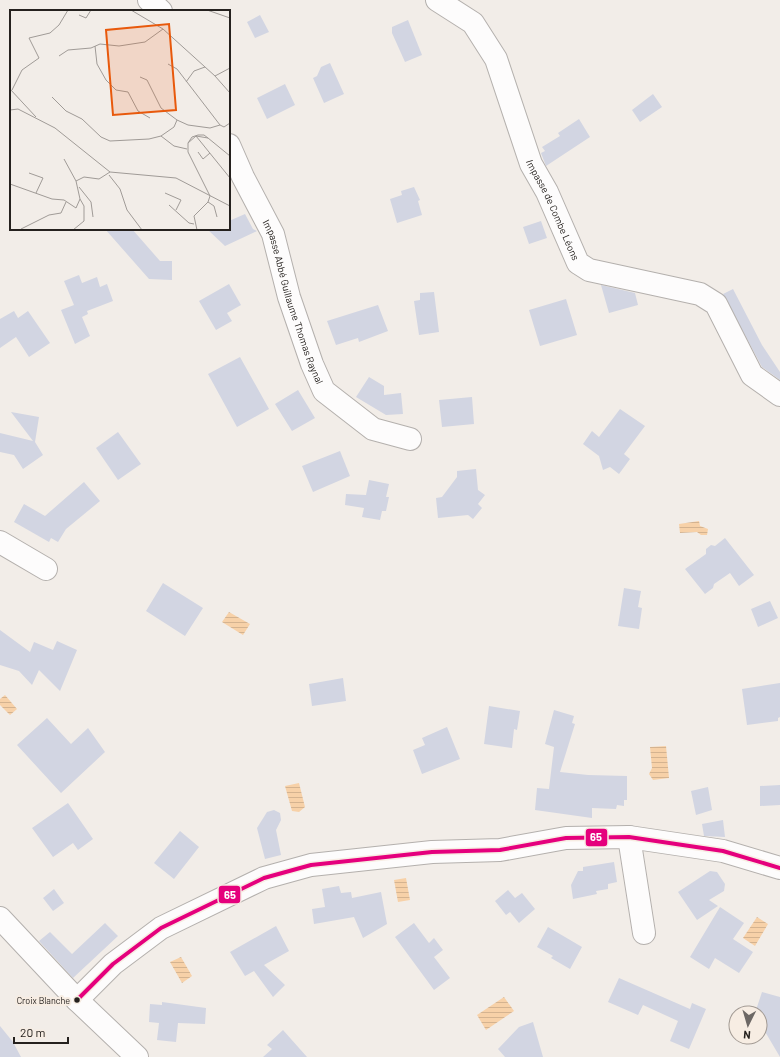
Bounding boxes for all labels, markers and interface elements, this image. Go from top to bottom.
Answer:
inset map [10,10,230,230]
street label: Impasse de Combe Léons [524,158,582,262]
street label: Impasse Abbé Guillaume Thomas Raynal [260,217,326,386]
line badge: 65 [585,828,608,847]
text: 65 [590,830,602,843]
line badge: 65 [218,885,241,904]
text: 65 [224,888,236,901]
place label: Croix Blanche [17,995,70,1006]
marker: Croix Blanche [72,995,82,1005]
north arrow [728,1005,768,1045]
scale bar [14,1019,68,1045]
text: 20 m [20,1025,46,1039]
text: N [743,1029,751,1042]

